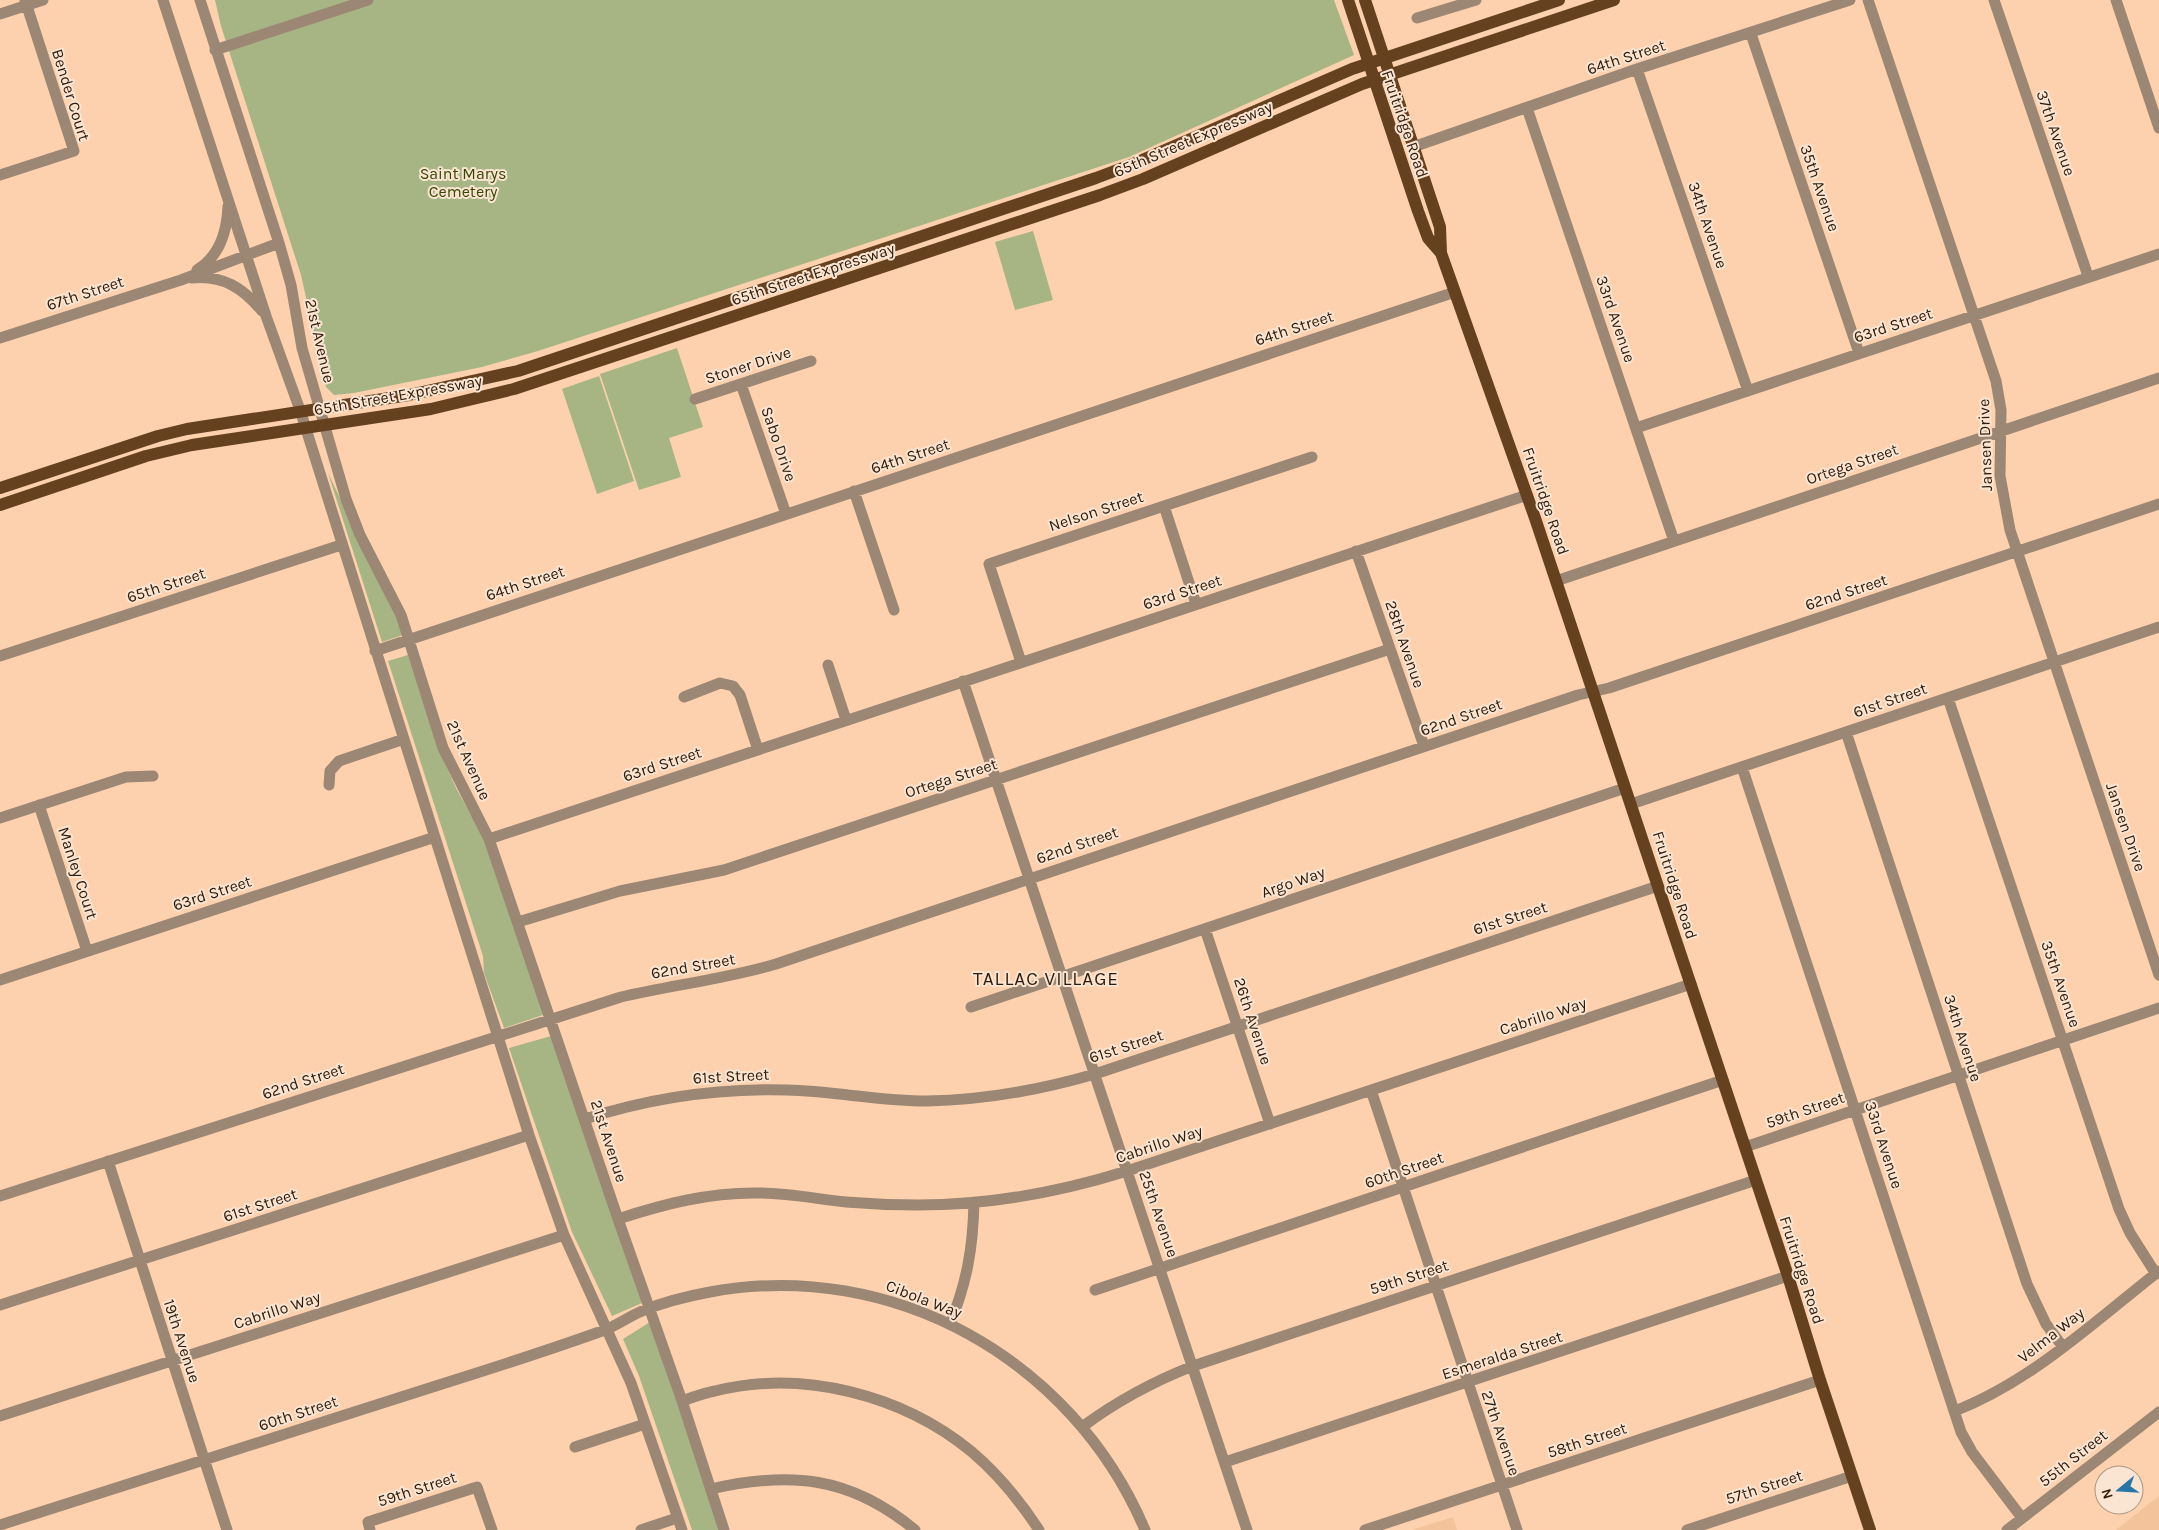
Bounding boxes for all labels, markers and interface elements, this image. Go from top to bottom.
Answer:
street label: 64th Street [1584,35,1668,79]
street label: Bender Court [48,47,94,143]
street label: Fruitridge Road [1378,68,1432,180]
street label: 37th Avenue [2033,88,2079,178]
street label: 65th Street Expressway [1111,97,1276,181]
street label: 35th Avenue [1796,142,1844,234]
park label: Saint Marys Cemetery [420,164,506,201]
street label: 34th Avenue [1684,179,1732,271]
street label: 65th Street Expressway [729,238,898,309]
street label: 67th Street [44,272,126,314]
street label: 33rd Avenue [1592,273,1640,365]
street label: 21st Avenue [301,297,339,385]
street label: 63rd Street [1851,303,1935,347]
street label: 64th Street [1252,306,1336,350]
street label: Stoner Drive [703,342,793,388]
street label: 65th Street Expressway [312,371,484,419]
street label: Jansen Drive [1974,399,1996,491]
street label: Sabo Drive [757,404,801,484]
street label: 64th Street [868,434,952,478]
street label: Ortega Street [1804,439,1900,489]
street label: Fruitridge Road [1519,445,1573,557]
street label: Nelson Street [1046,487,1146,535]
street label: 64th Street [483,561,567,605]
street label: 65th Street [124,563,208,607]
street label: 63rd Street [1140,570,1224,614]
street label: 62nd Street [1803,570,1889,614]
street label: 28th Avenue [1381,598,1429,690]
street label: 61st Street [1851,679,1929,721]
street label: 62nd Street [1418,694,1504,740]
street label: 21st Avenue [443,717,495,803]
street label: 63rd Street [620,742,704,786]
street label: Ortega Street [902,754,1000,802]
street label: Jansen Drive [2102,780,2150,874]
street label: 62nd Street [1034,822,1120,868]
street label: Manley Court [54,824,102,922]
street label: Fruitridge Road [1649,829,1701,941]
street label: Argo Way [1259,862,1328,902]
street label: 63rd Street [170,871,254,915]
street label: 61st Street [1471,897,1549,939]
street label: 35th Avenue [2037,938,2085,1030]
street label: 62nd Street [649,949,737,983]
district label: TALLAC VILLAGE [973,968,1119,990]
street label: 26th Avenue [1230,975,1276,1067]
street label: 34th Avenue [1940,992,1986,1084]
street label: Cabrillo Way [1497,993,1589,1039]
street label: 61st Street [1087,1025,1165,1067]
street label: 62nd Street [260,1059,346,1103]
street label: 61st Street [692,1065,770,1087]
street label: 59th Street [1763,1088,1847,1132]
street label: 21st Avenue [587,1097,631,1185]
street label: 33rd Avenue [1861,1099,1907,1191]
street label: Cabrillo Way [1113,1121,1205,1167]
street label: 60th Street [1362,1148,1446,1192]
street label: 25th Avenue [1135,1168,1183,1260]
street label: 61st Street [221,1184,299,1226]
street label: Fruitridge Road [1776,1214,1828,1326]
street label: 59th Street [1367,1255,1451,1299]
street label: Cibola Way [883,1276,965,1322]
street label: Cabrillo Way [231,1287,323,1333]
street label: 19th Avenue [160,1297,204,1385]
street label: Velma Way [2014,1303,2088,1367]
street label: Esmeralda Street [1439,1327,1565,1383]
street label: 27th Avenue [1478,1388,1524,1478]
street label: 60th Street [256,1391,340,1435]
street label: 58th Street [1545,1418,1629,1462]
street label: 55th Street [2035,1425,2111,1491]
north arrow [2094,1465,2144,1515]
street label: 57th Street [1723,1466,1805,1508]
street label: 59th Street [375,1467,459,1511]
text: N [2097,1486,2117,1501]

